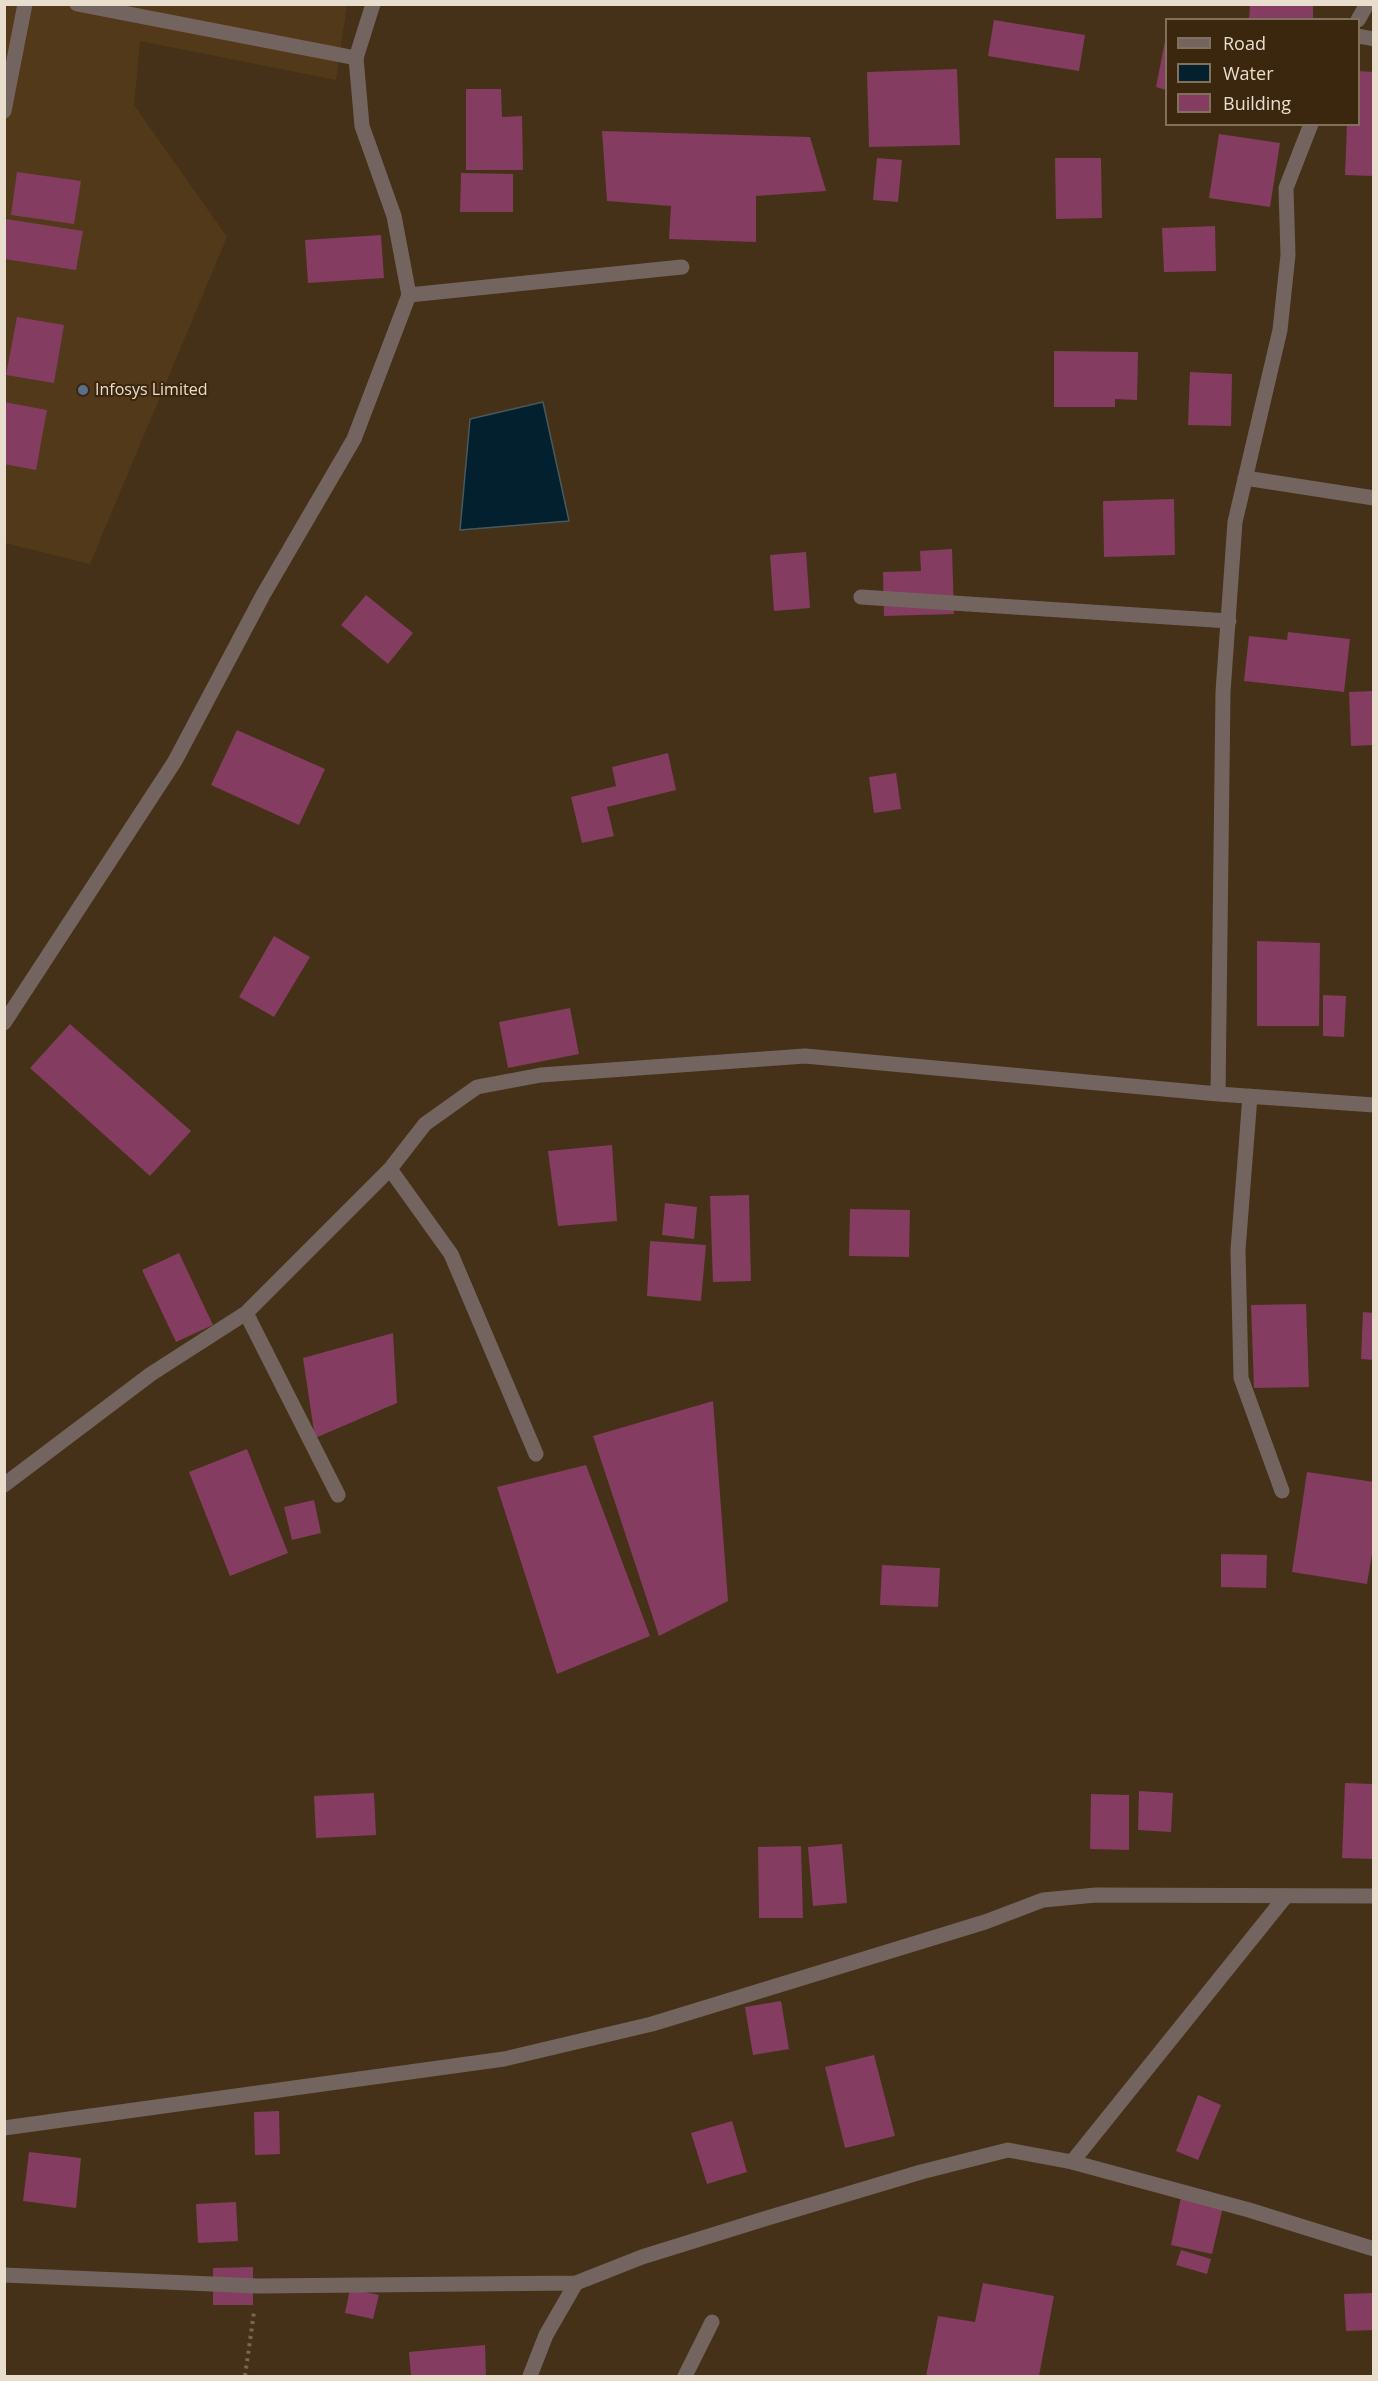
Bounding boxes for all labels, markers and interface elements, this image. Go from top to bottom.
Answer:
legend [1165,18,1360,126]
text: Road [1223,31,1266,55]
text: Water [1223,61,1274,85]
text: Building [1223,91,1291,115]
place label: Infosys Limited [95,380,207,400]
marker: Infosys Limited [76,383,90,397]

